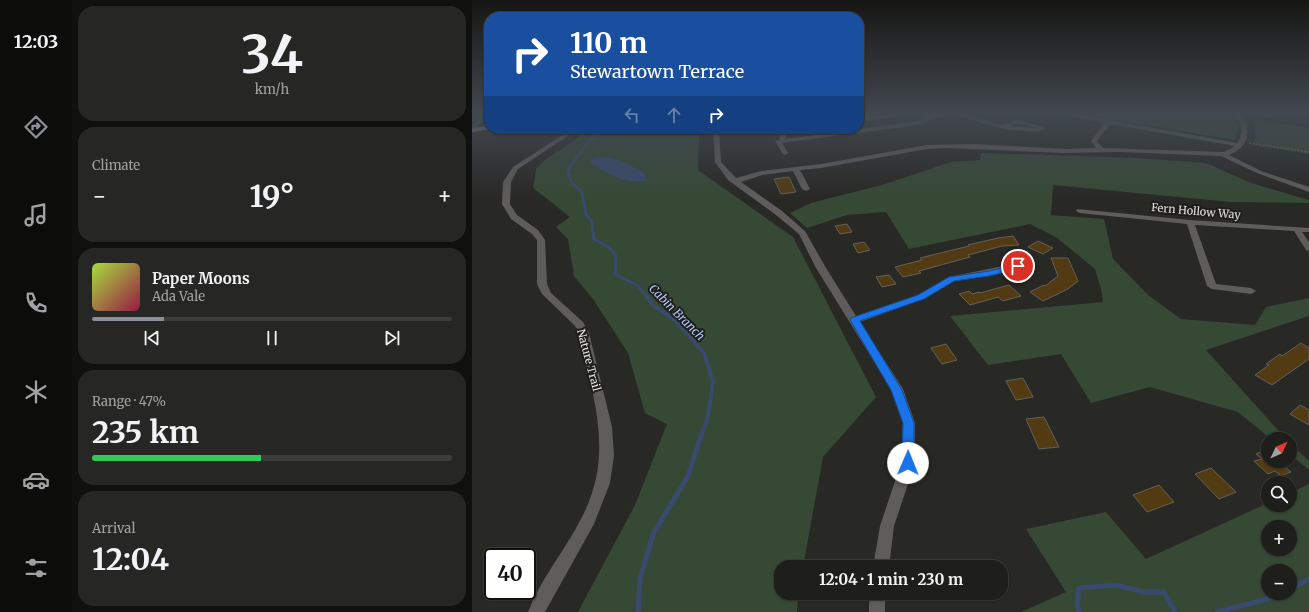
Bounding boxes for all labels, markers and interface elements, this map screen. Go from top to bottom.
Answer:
text: 34 [241,22,303,87]
text: 110 m [570,25,647,61]
icon: right [504,28,556,80]
text: 12:03 [14,30,58,53]
text: Stewartown Terrace [570,60,744,83]
text: km/h [255,81,289,98]
icon: left [621,104,643,126]
icon: ahead [663,104,685,126]
icon: right [705,104,727,126]
icon: directions [22,113,50,141]
text: Climate [92,157,140,174]
text: 19° [250,177,295,215]
text: − [92,182,107,210]
text: + [437,182,452,210]
street label: Fern Hollow Way [1151,200,1242,222]
icon: music [22,201,50,229]
pin [1001,249,1035,283]
icon: arrive [1007,255,1029,277]
text: Paper Moons [152,269,250,288]
water label: Cabin Branch [646,281,708,343]
text: Ada Vale [152,288,205,305]
icon: phone [22,289,50,317]
icon: previous [141,327,163,349]
icon: pause [261,327,283,349]
icon: next [381,327,403,349]
street label: Nature Trail [574,327,604,393]
icon: climate [22,378,50,406]
text: Range · 47% [92,393,166,410]
text: 235 km [92,413,199,451]
north arrow [1261,432,1297,468]
map controls [1261,432,1297,600]
position arrow [887,442,929,484]
icon: car [22,466,50,494]
button: search [1261,476,1297,512]
text: Arrival [92,520,135,537]
button: + [1261,520,1297,556]
text: 12:04 [92,540,169,578]
speed limit sign: 40 [484,548,536,600]
icon: filters [22,554,50,582]
button: − [1261,564,1297,600]
text: 12:04 · 1 min · 230 m [819,570,963,589]

